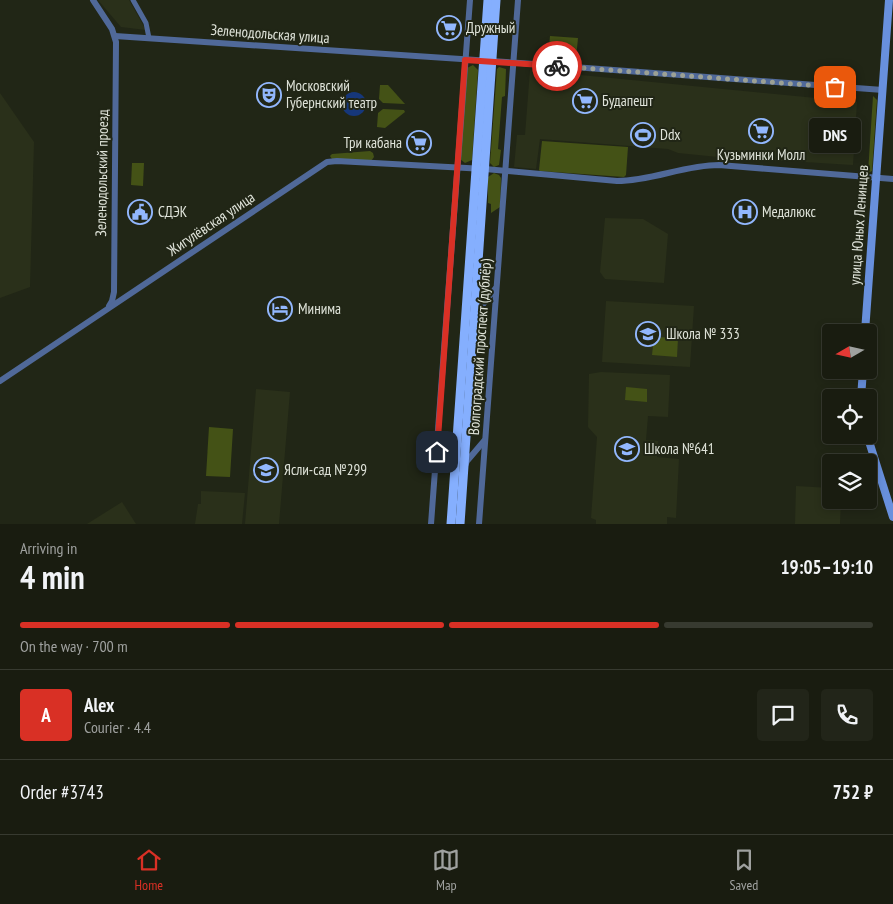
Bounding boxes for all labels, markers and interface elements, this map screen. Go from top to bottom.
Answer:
supermarket icon: Дружный [436,15,462,41]
place label: Дружный [466,18,515,37]
street label: Зеленодольская улица [210,20,330,47]
courier [532,41,582,91]
icon: bike [543,52,571,80]
pin [814,66,856,108]
icon: bag [821,73,849,101]
place label: Московский Губернский театр [286,76,377,112]
theatre icon: Московский Губернский театр [256,82,282,108]
supermarket icon: Будапешт [572,88,598,114]
place label: Будапешт [602,91,653,110]
street label: Зеленодольский проезд [91,109,112,237]
callout: DNS [809,117,861,152]
supermarket icon: Кузьминки Молл [748,118,774,144]
sports icon: Ddx [630,122,656,148]
place label: Ddx [660,125,681,144]
text: DNS [823,125,847,145]
supermarket icon: Три кабана [406,130,432,156]
place label: Три кабана [344,133,402,152]
place label: Кузьминки Молл [717,145,805,164]
street label: улица Юных Ленинцев [845,164,872,286]
street label: Жигулёвская улица [163,187,258,260]
public building icon: СДЭК [127,199,153,225]
hospital icon: Медалюкс [732,199,758,225]
place label: СДЭК [158,202,188,221]
place label: Медалюкс [762,202,817,221]
street label: Волгоградский проспект (дублёр) [464,258,495,436]
hotel icon: Минима [267,296,293,322]
place label: Минима [298,299,341,318]
school or university icon: Школа № 333 [635,321,661,347]
place label: Школа № 333 [666,324,740,343]
north arrow [822,324,878,379]
map controls [822,324,877,509]
button: locate [822,389,877,444]
pin [416,431,458,473]
school or university icon: Школа №641 [614,436,640,462]
icon: home [423,438,451,466]
place label: Школа №641 [644,439,715,458]
button: layers [822,454,877,509]
school or university icon: Ясли-сад №299 [253,457,279,483]
place label: Ясли-сад №299 [284,460,367,479]
text: Arriving in [20,538,77,558]
text: 19:05–19:10 [780,555,873,579]
text: 4 min [20,556,85,598]
text: On the way · 700 m [20,636,128,656]
button: chat [757,689,809,741]
button: phone [821,689,873,741]
text: Alex [84,693,114,717]
text: A [41,703,51,727]
text: Courier · 4.4 [84,717,151,737]
text: Order #3743 [20,780,104,804]
text: 752 ₽ [833,780,873,804]
tab: Home [135,846,163,894]
tab: Map [432,846,460,894]
tab: Saved [730,846,758,894]

